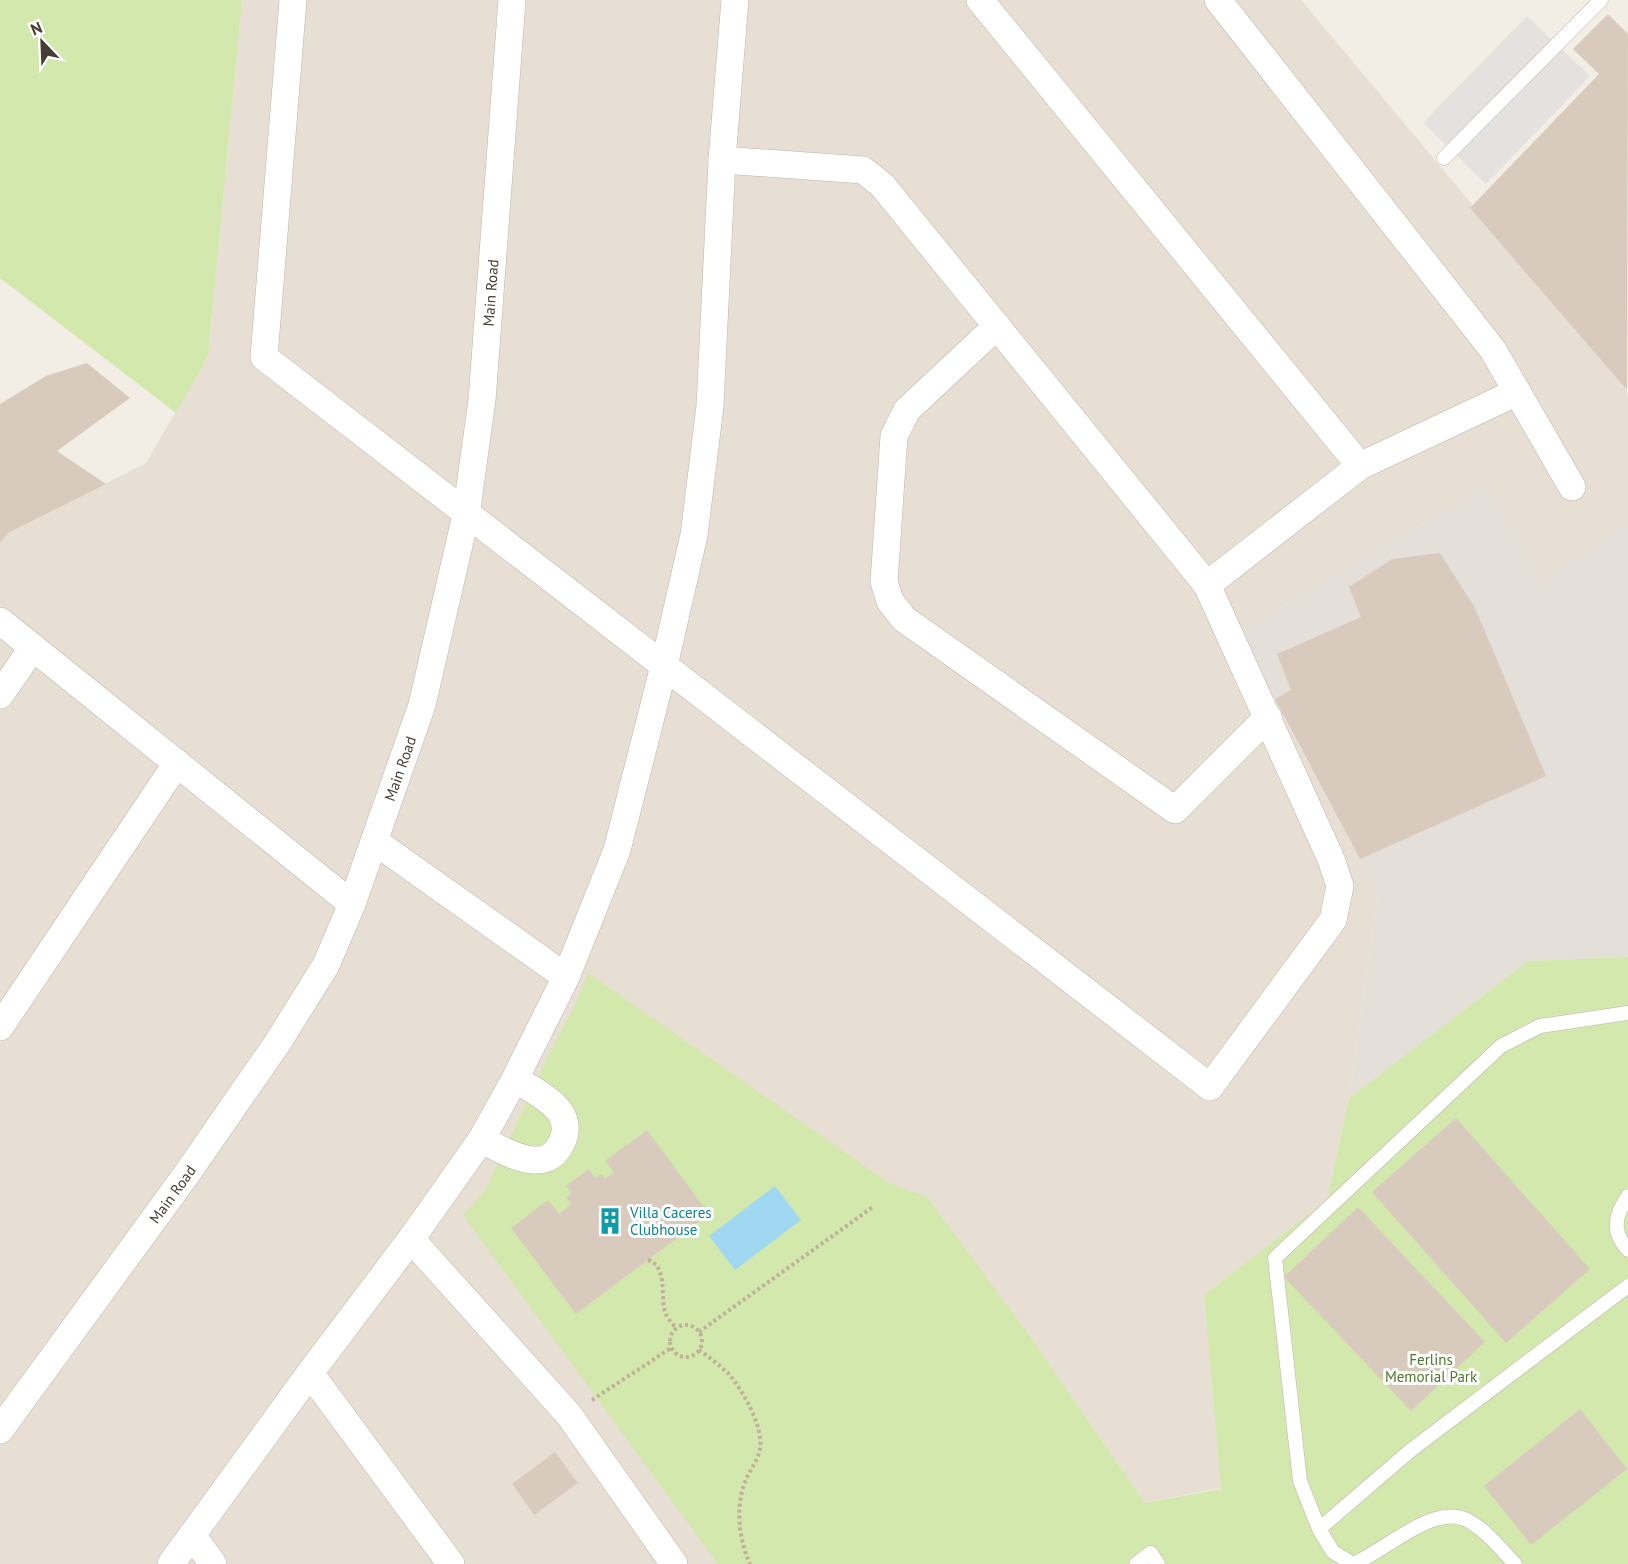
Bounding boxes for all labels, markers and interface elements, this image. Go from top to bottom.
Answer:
north arrow [12,12,72,72]
text: N [27,17,45,39]
street label: Main Road [478,258,502,327]
street label: Main Road [380,734,420,803]
street label: Main Road [145,1161,200,1227]
place label: Villa Caceres Clubhouse [629,1203,712,1239]
building icon: Villa Caceres Clubhouse [595,1206,625,1236]
park label: Ferlins Memorial Park [1385,1350,1478,1386]

